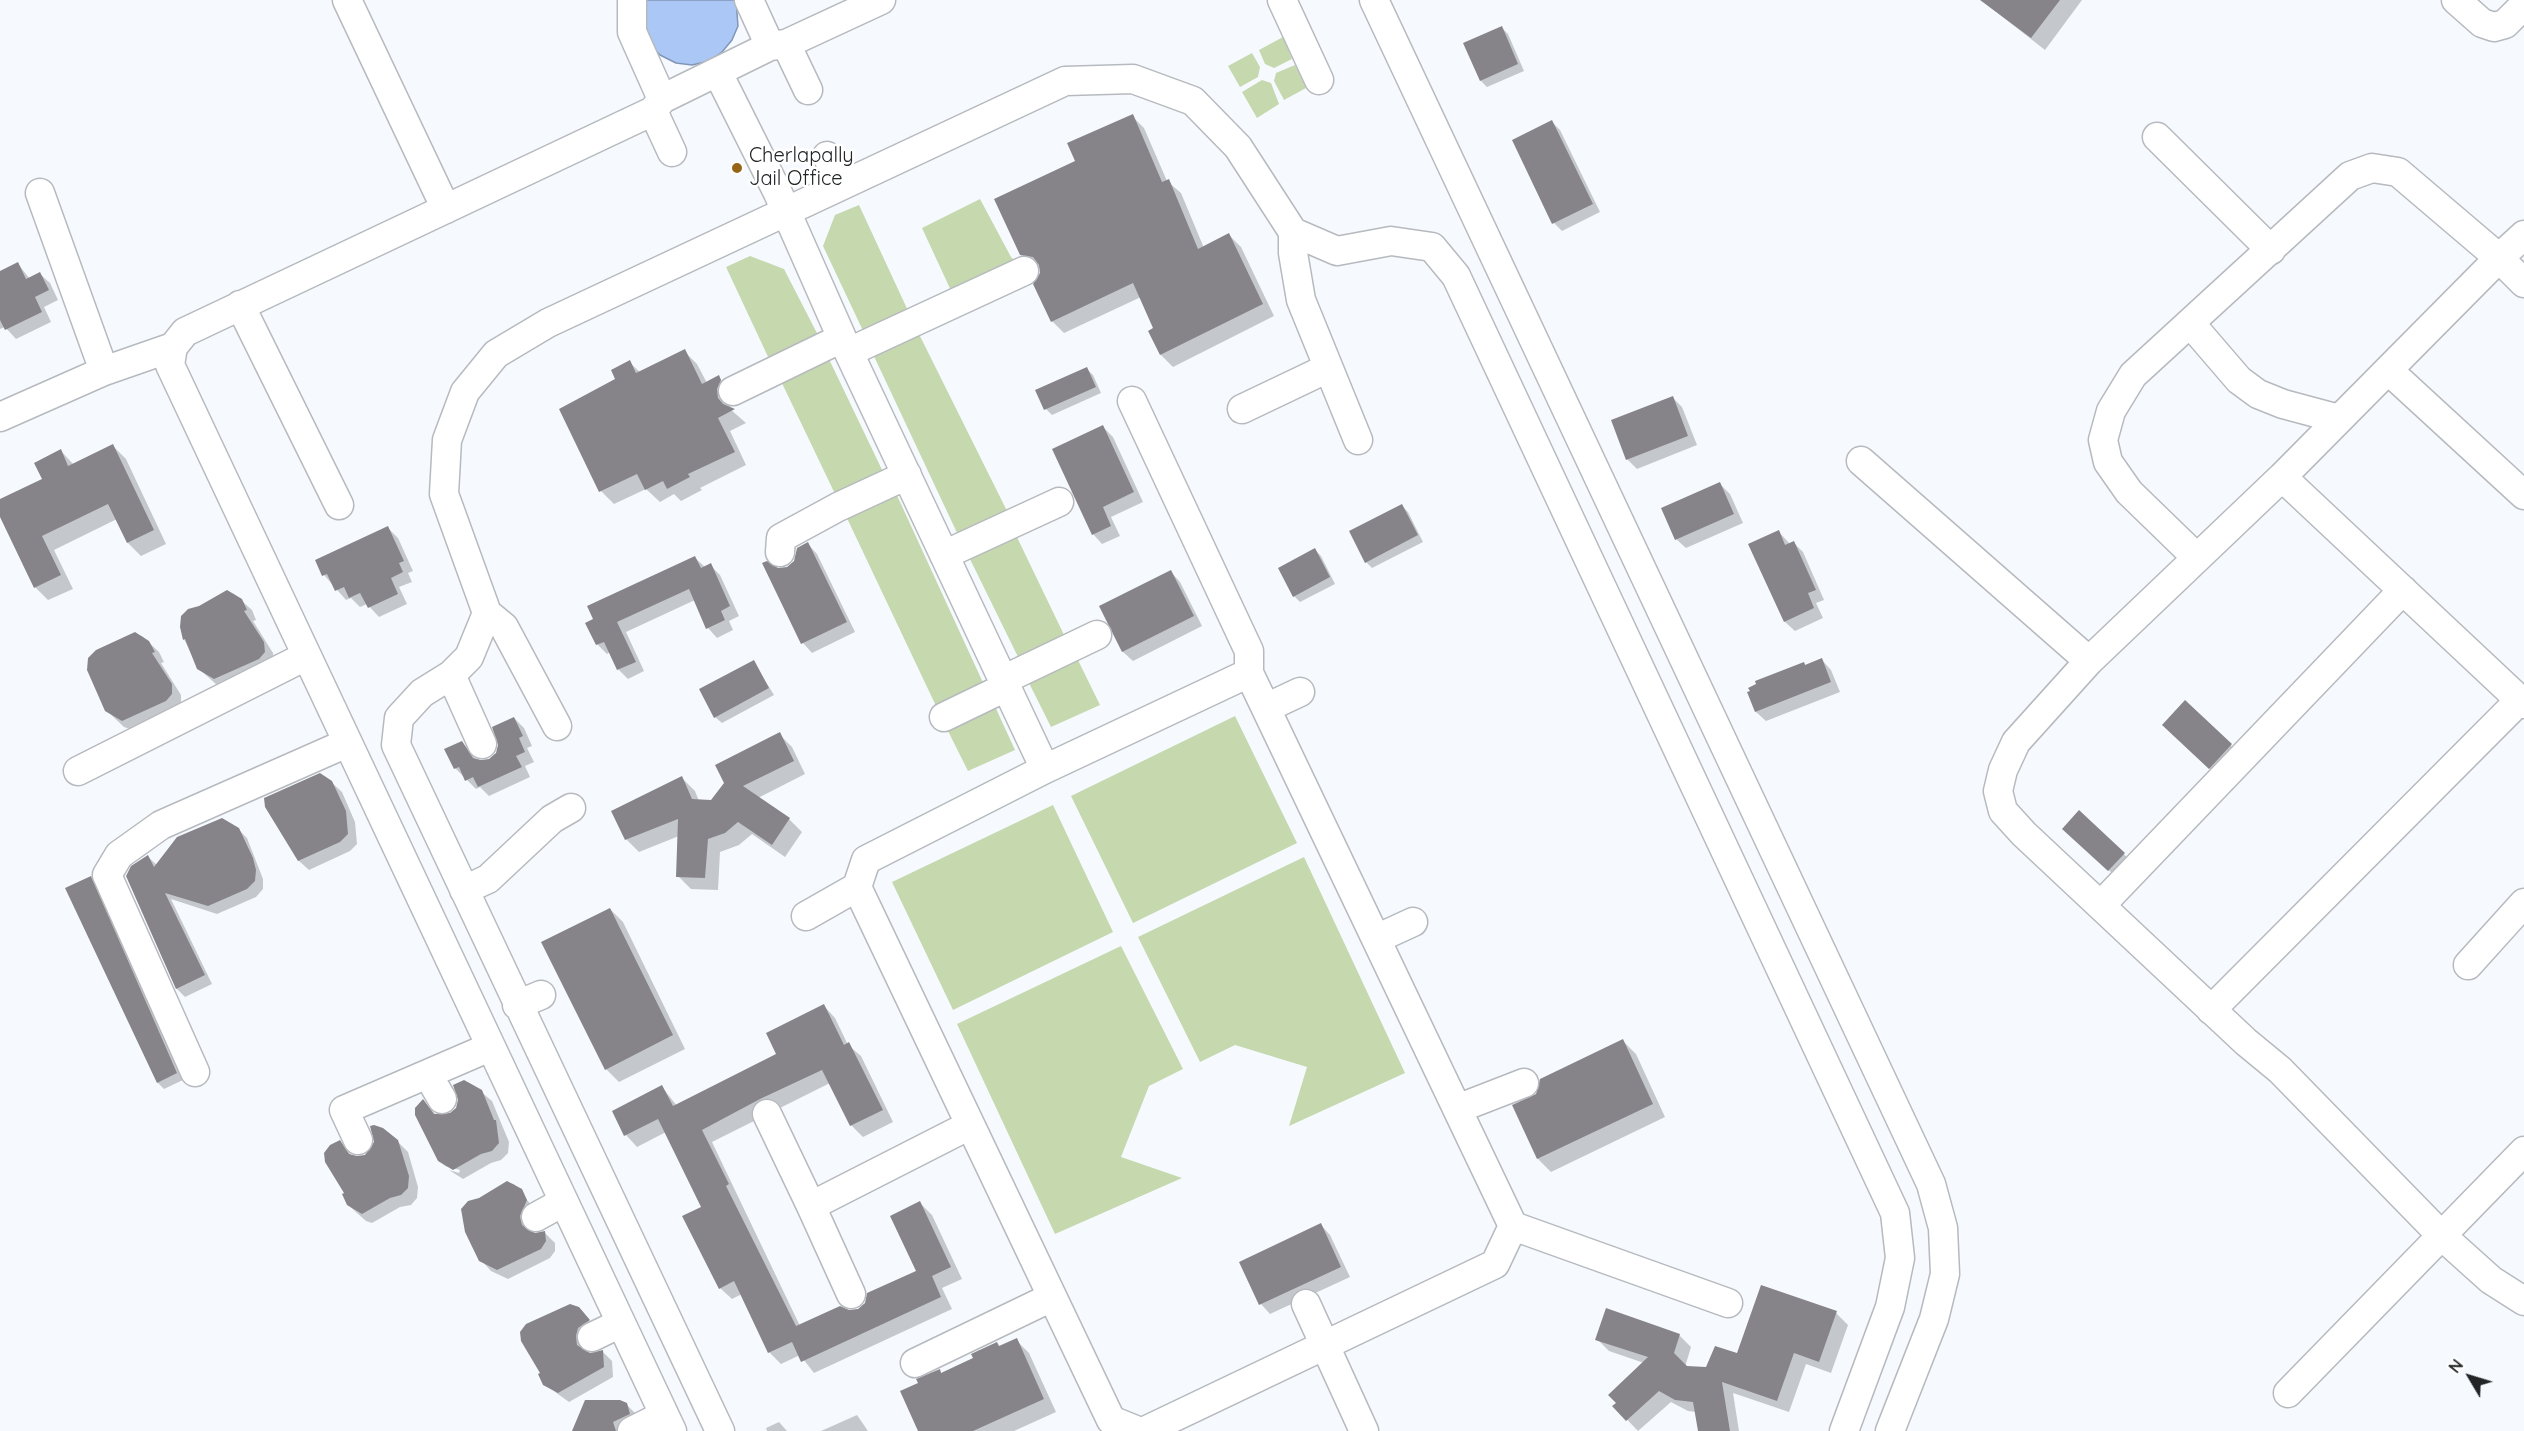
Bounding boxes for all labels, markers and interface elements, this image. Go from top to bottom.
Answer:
place label: Cherlapally Jail Office [749,144,854,191]
marker: Cherlapally Jail Office [730,161,744,175]
north arrow [2440,1347,2500,1407]
text: N [2444,1355,2467,1377]

